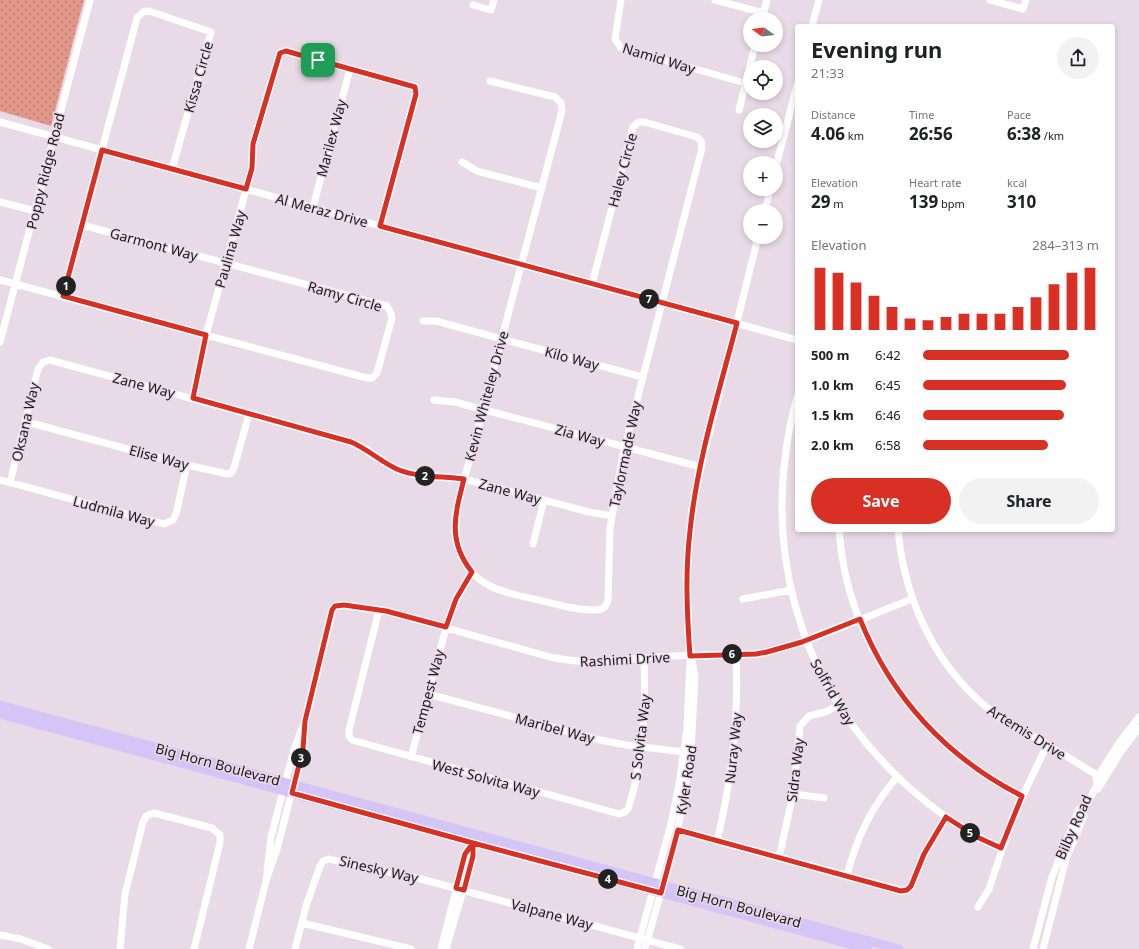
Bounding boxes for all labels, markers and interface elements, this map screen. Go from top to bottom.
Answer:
north arrow [743,12,783,52]
map controls [743,12,783,244]
text: Evening run [811,34,942,64]
button: share [1057,37,1099,79]
street label: Namid Way [620,38,699,78]
street label: Kissa Circle [179,39,217,115]
pin [301,43,335,77]
icon: arrive [307,49,329,71]
button: locate [743,60,783,100]
text: 21:33 [811,64,844,82]
street label: Marilex Way [311,96,351,179]
text: Distance [811,107,856,122]
text: Time [909,107,934,122]
text: Pace [1007,107,1031,122]
button: layers [743,108,783,148]
street label: Poppy Ridge Road [21,111,69,231]
text: 4.06 [811,122,845,145]
text: 26:56 [909,122,953,145]
text: 6:38 [1007,122,1041,145]
text: km [845,128,864,143]
text: /km [1041,128,1064,143]
street label: Haley Circle [603,131,641,209]
button: + [743,156,783,196]
text: Elevation [811,175,858,190]
text: Heart rate [909,175,962,190]
text: kcal [1007,175,1027,190]
street label: Al Meraz Drive [274,189,370,231]
text: 29 [811,190,830,213]
text: 139 [909,190,938,213]
text: 310 [1007,190,1036,213]
text: m [830,196,844,211]
text: bpm [938,196,965,211]
button: − [743,204,783,244]
street label: Paulina Way [210,207,250,290]
street label: Garmont Way [108,223,201,265]
text: Elevation [811,236,867,254]
text: 284–313 m [1032,236,1099,254]
pin: 1 [56,276,76,296]
street label: Ramy Circle [306,276,385,316]
text: 1 [63,278,69,293]
pin: 7 [639,289,659,309]
text: 7 [646,291,652,306]
street label: Kevin Whiteley Drive [459,329,513,463]
street label: Kilo Way [543,342,602,375]
text: 500 m [811,346,849,364]
text: 6:42 [875,346,901,364]
street label: Zane Way [111,368,178,403]
text: 1.0 km [811,376,854,394]
text: 6:45 [875,376,901,394]
street label: Oksana Way [7,380,44,464]
street label: Taylormade Way [604,398,646,509]
text: 1.5 km [811,406,854,424]
text: 6:46 [875,406,901,424]
street label: Zia Way [553,419,608,451]
text: 2.0 km [811,436,854,454]
text: 6:58 [875,436,901,454]
street label: Elise Way [127,440,192,474]
pin: 2 [415,466,435,486]
text: 2 [422,468,428,483]
street label: Zane Way [477,474,544,509]
button: Save [811,478,951,524]
button: Share [959,478,1099,524]
street label: Ludmila Way [71,491,158,531]
pin: 6 [722,644,742,664]
street label: Tempest Way [408,646,449,737]
text: 6 [729,646,735,661]
street label: Rashimi Drive [579,647,671,671]
street label: Solfrid Way [806,655,860,730]
street label: S Solvita Way [625,692,655,781]
street label: Artemis Drive [984,700,1070,764]
street label: Maribel Way [513,708,598,748]
street label: Nuray Way [720,711,746,784]
street label: Sidra Way [782,736,808,803]
street label: Big Horn Boulevard [154,738,282,790]
street label: Kyler Road [671,744,701,816]
pin: 3 [291,748,311,768]
text: 3 [298,750,304,765]
street label: West Solvita Way [430,754,543,802]
street label: Bilby Road [1050,792,1096,862]
pin: 5 [960,823,980,843]
text: 5 [967,825,973,840]
street label: Sinesky Way [338,851,421,888]
pin: 4 [598,869,618,889]
text: 4 [605,871,611,886]
street label: Big Horn Boulevard [675,880,803,932]
street label: Valpane Way [509,894,596,934]

